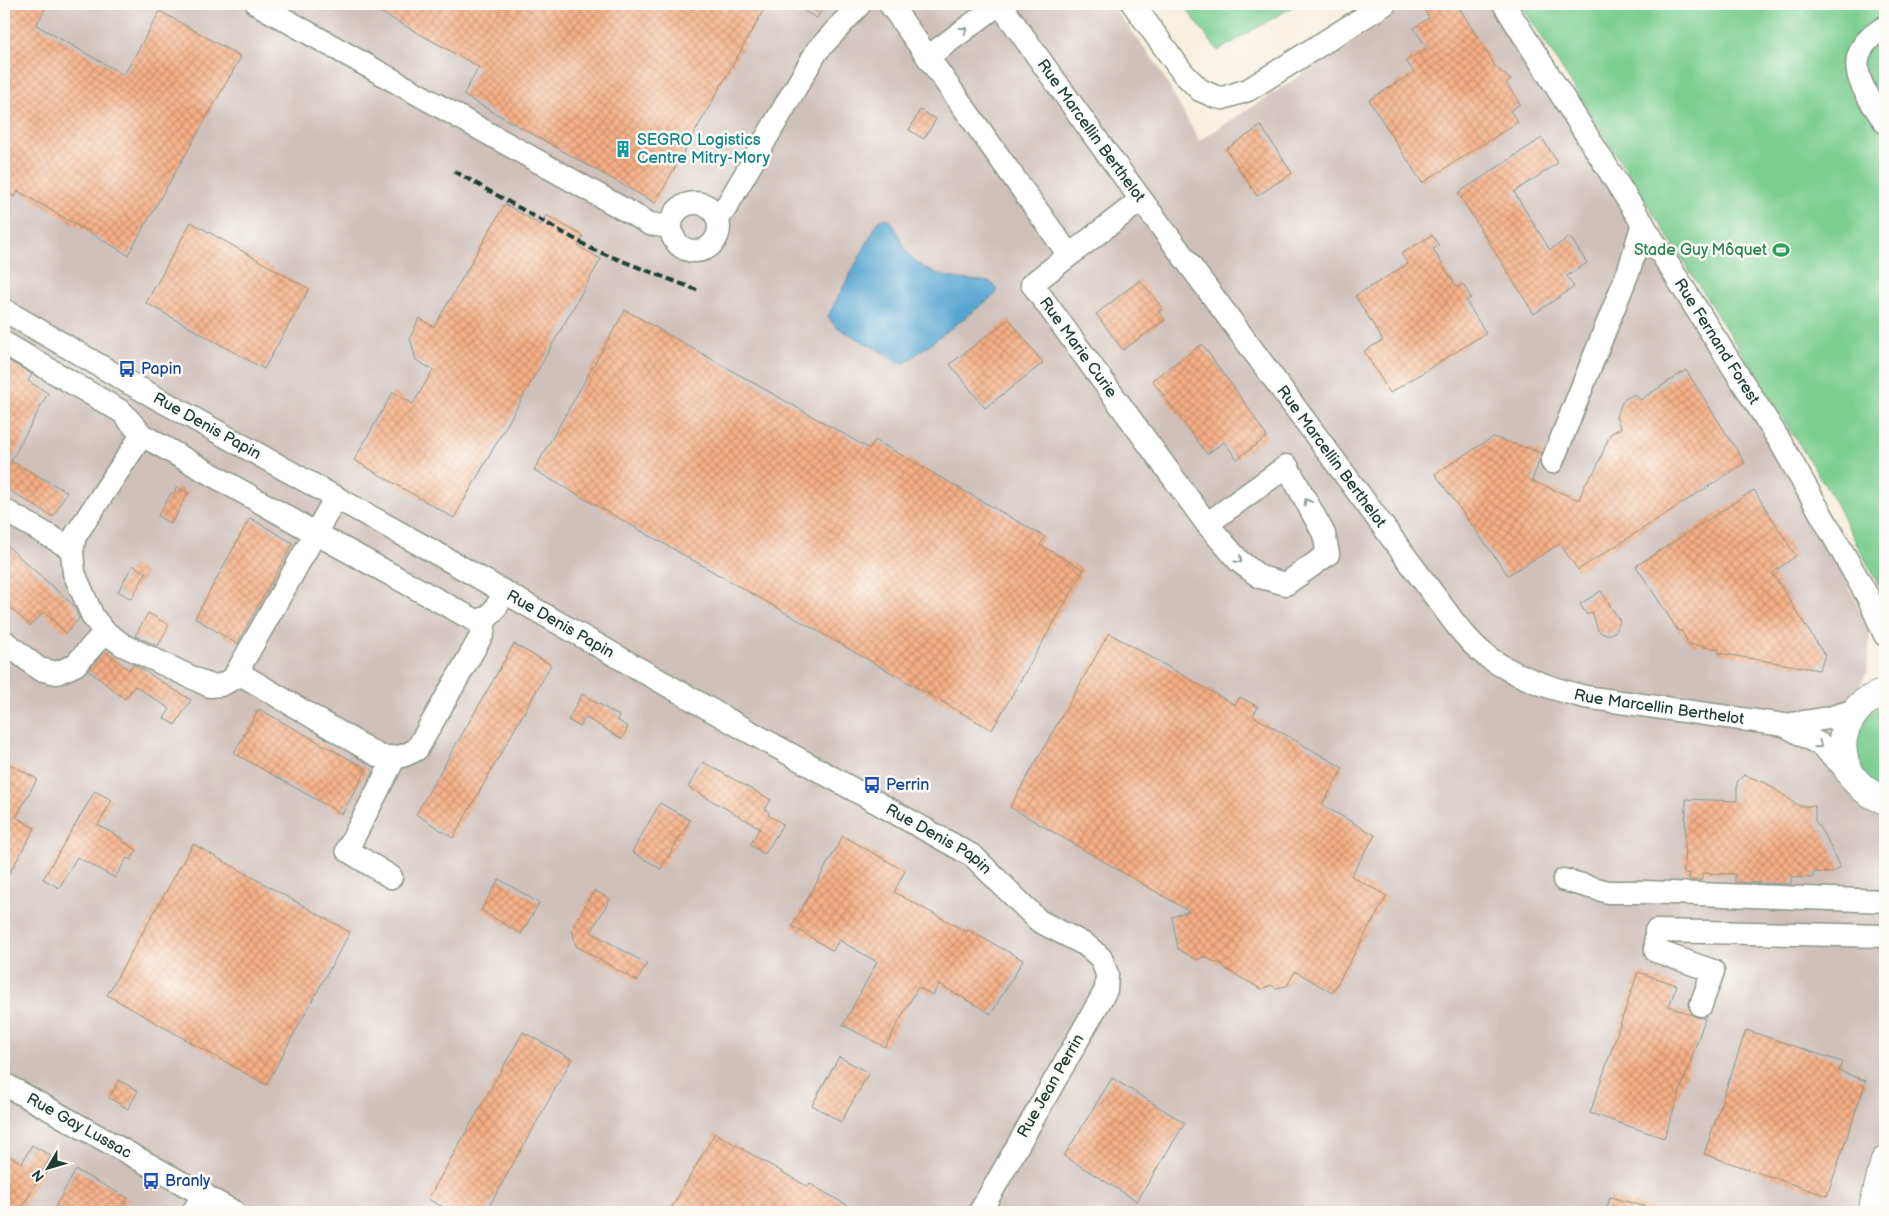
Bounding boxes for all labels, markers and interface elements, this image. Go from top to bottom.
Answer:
one-way arrow [958,27,968,36]
street label: Rue Marcellin Berthelot [1033,56,1149,206]
place label: SEGRO Logistics Centre Mitry-Mory [637,131,771,168]
building icon: SEGRO Logistics Centre Mitry-Mory [613,139,633,159]
sports icon: Stade Guy Môquet [1771,240,1791,260]
place label: Stade Guy Môquet [1634,241,1767,260]
street label: Rue Fernand Forest [1670,275,1764,408]
street label: Rue Marie Curie [1035,293,1121,402]
bus stop icon: Papin [117,359,137,379]
place label: Papin [141,360,182,379]
street label: Rue Marcellin Berthelot [1273,382,1390,531]
street label: Rue Denis Papin [150,388,265,464]
one-way arrow [1303,498,1313,507]
one-way arrow [1233,554,1242,563]
street label: Rue Denis Papin [503,586,618,662]
street label: Rue Marcellin Berthelot [1572,685,1745,729]
one-way arrow [1813,739,1822,748]
bus stop icon: Perrin [862,775,882,795]
place label: Perrin [886,776,929,795]
street label: Rue Denis Papin [882,800,995,878]
street label: Rue Jean Perrin [1014,1031,1088,1141]
street label: Rue Gay Lussac [23,1089,135,1163]
north arrow [22,1144,72,1194]
text: N [28,1166,48,1185]
bus stop icon: Branly [141,1171,161,1191]
place label: Branly [165,1172,211,1191]

